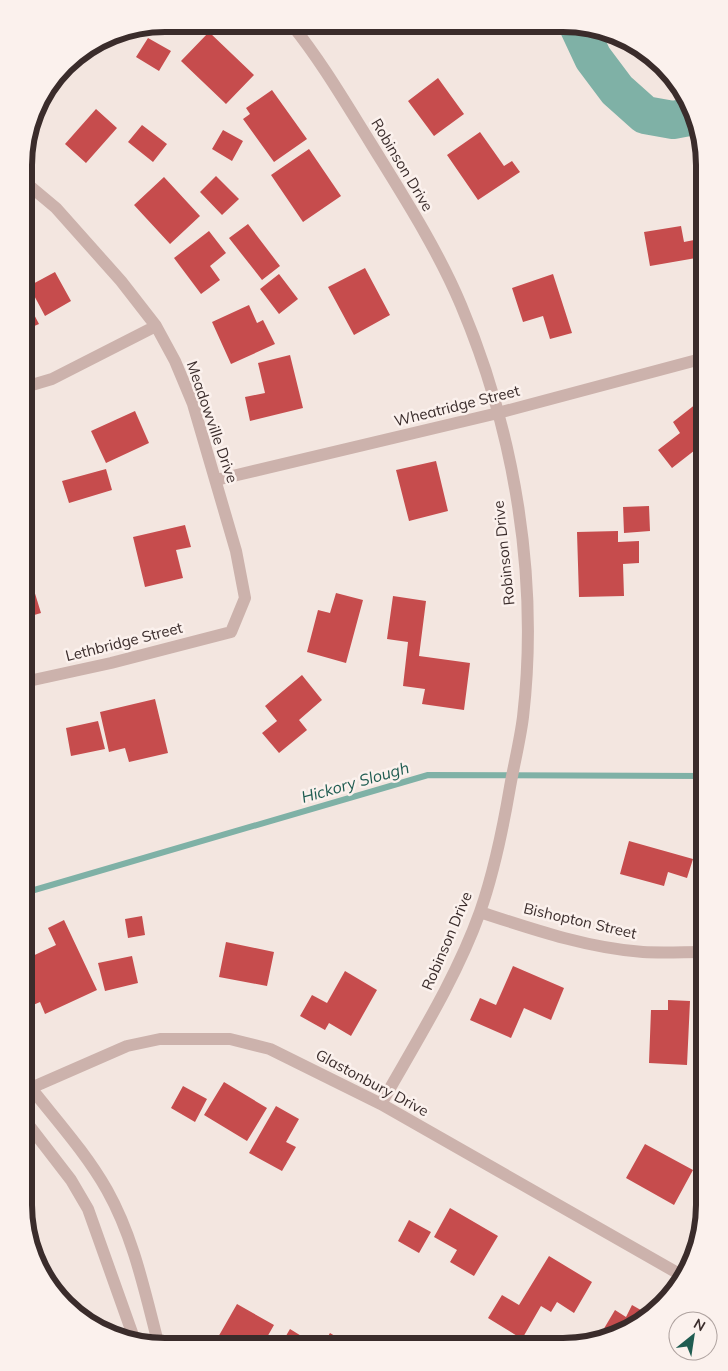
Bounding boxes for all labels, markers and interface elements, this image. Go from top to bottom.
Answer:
street label: Robinson Drive [367,115,438,215]
street label: Meadowville Drive [183,358,242,485]
street label: Wheatridge Street [392,381,522,430]
street label: Robinson Drive [489,500,518,606]
street label: Lethbridge Street [63,618,184,665]
water label: Hickory Slough [299,757,411,807]
street label: Robinson Drive [417,889,476,993]
street label: Bishopton Street [522,898,638,943]
street label: Glastonbury Drive [313,1045,432,1120]
north arrow [668,1311,718,1361]
text: N [690,1314,709,1335]

